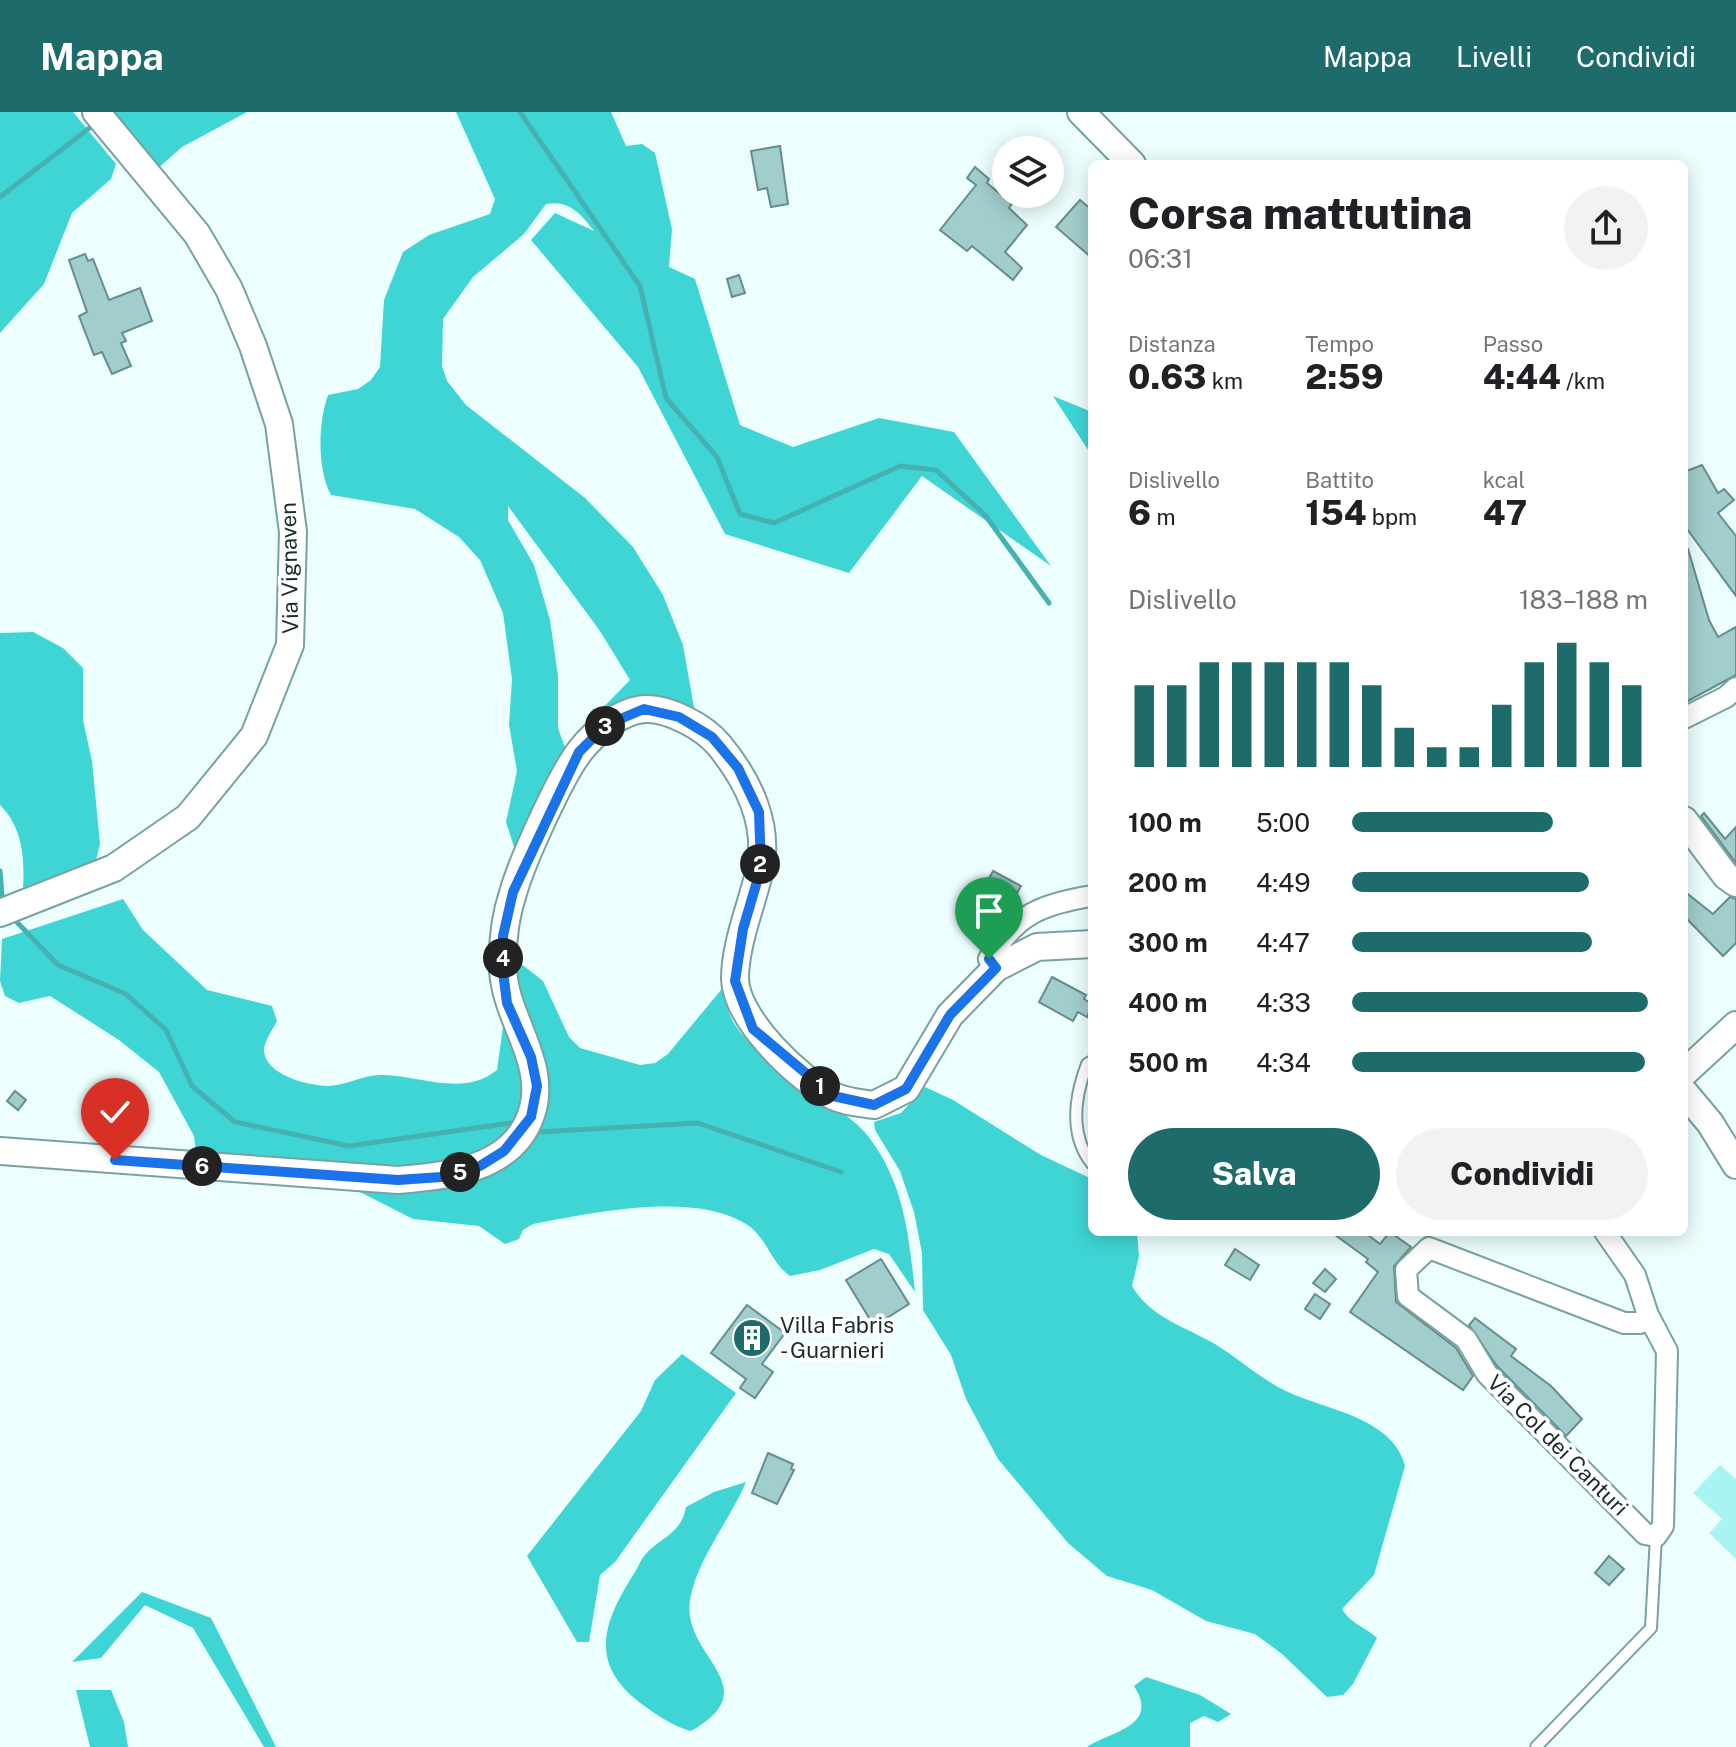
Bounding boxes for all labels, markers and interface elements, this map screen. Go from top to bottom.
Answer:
text: Mappa [40,34,164,79]
text: Mappa [1323,40,1412,73]
text: Livelli [1456,40,1532,73]
text: Condividi [1576,40,1696,73]
map controls [992,136,1064,208]
button: layers [992,136,1064,208]
button: share [1564,186,1648,270]
text: Corsa mattutina [1128,187,1473,239]
text: 06:31 [1128,243,1193,274]
text: Distanza [1128,331,1216,357]
text: Tempo [1305,331,1374,357]
text: Passo [1483,331,1543,357]
text: 0.63 [1128,357,1206,397]
text: 2:59 [1305,357,1384,397]
text: 4:44 [1483,357,1561,397]
text: km [1206,368,1243,394]
text: /km [1561,368,1605,394]
text: Dislivello [1128,467,1220,493]
text: Battito [1305,467,1374,493]
text: kcal [1483,467,1525,493]
text: 6 [1128,493,1151,533]
text: 154 [1305,493,1366,533]
text: 47 [1483,493,1527,533]
street label: Via Vignaven [275,502,303,634]
text: m [1151,504,1175,530]
text: bpm [1366,504,1417,530]
text: Dislivello [1128,584,1237,615]
text: 183–188 m [1519,584,1648,615]
pin: 3 [585,706,625,746]
text: 3 [598,713,612,739]
text: 100 m [1128,807,1202,838]
text: 5:00 [1256,807,1310,838]
pin: 2 [740,844,780,884]
text: 2 [753,851,767,877]
text: 200 m [1128,867,1207,898]
text: 4:49 [1256,867,1311,898]
pin [955,877,1023,959]
icon: arrive [967,889,1011,933]
text: 300 m [1128,927,1208,958]
text: 4:47 [1256,927,1310,958]
pin: 4 [483,938,523,978]
text: 4 [496,945,510,971]
text: 400 m [1128,987,1208,1018]
text: 4:33 [1256,987,1311,1018]
text: 500 m [1128,1047,1208,1078]
text: 4:34 [1256,1047,1311,1078]
pin: 1 [800,1066,840,1106]
text: 1 [815,1073,825,1099]
pin [81,1078,149,1160]
icon: check [93,1090,137,1134]
button: Salva [1128,1128,1380,1220]
button: Condividi [1396,1128,1648,1220]
pin: 6 [182,1146,222,1186]
pin: 5 [440,1152,480,1192]
text: 6 [195,1153,209,1179]
text: 5 [453,1159,467,1185]
place label: Villa Fabris - Guarnieri [780,1312,894,1363]
building icon: Villa Fabris - Guarnieri [731,1317,773,1359]
street label: Via Col dei Canturi [1482,1369,1634,1521]

